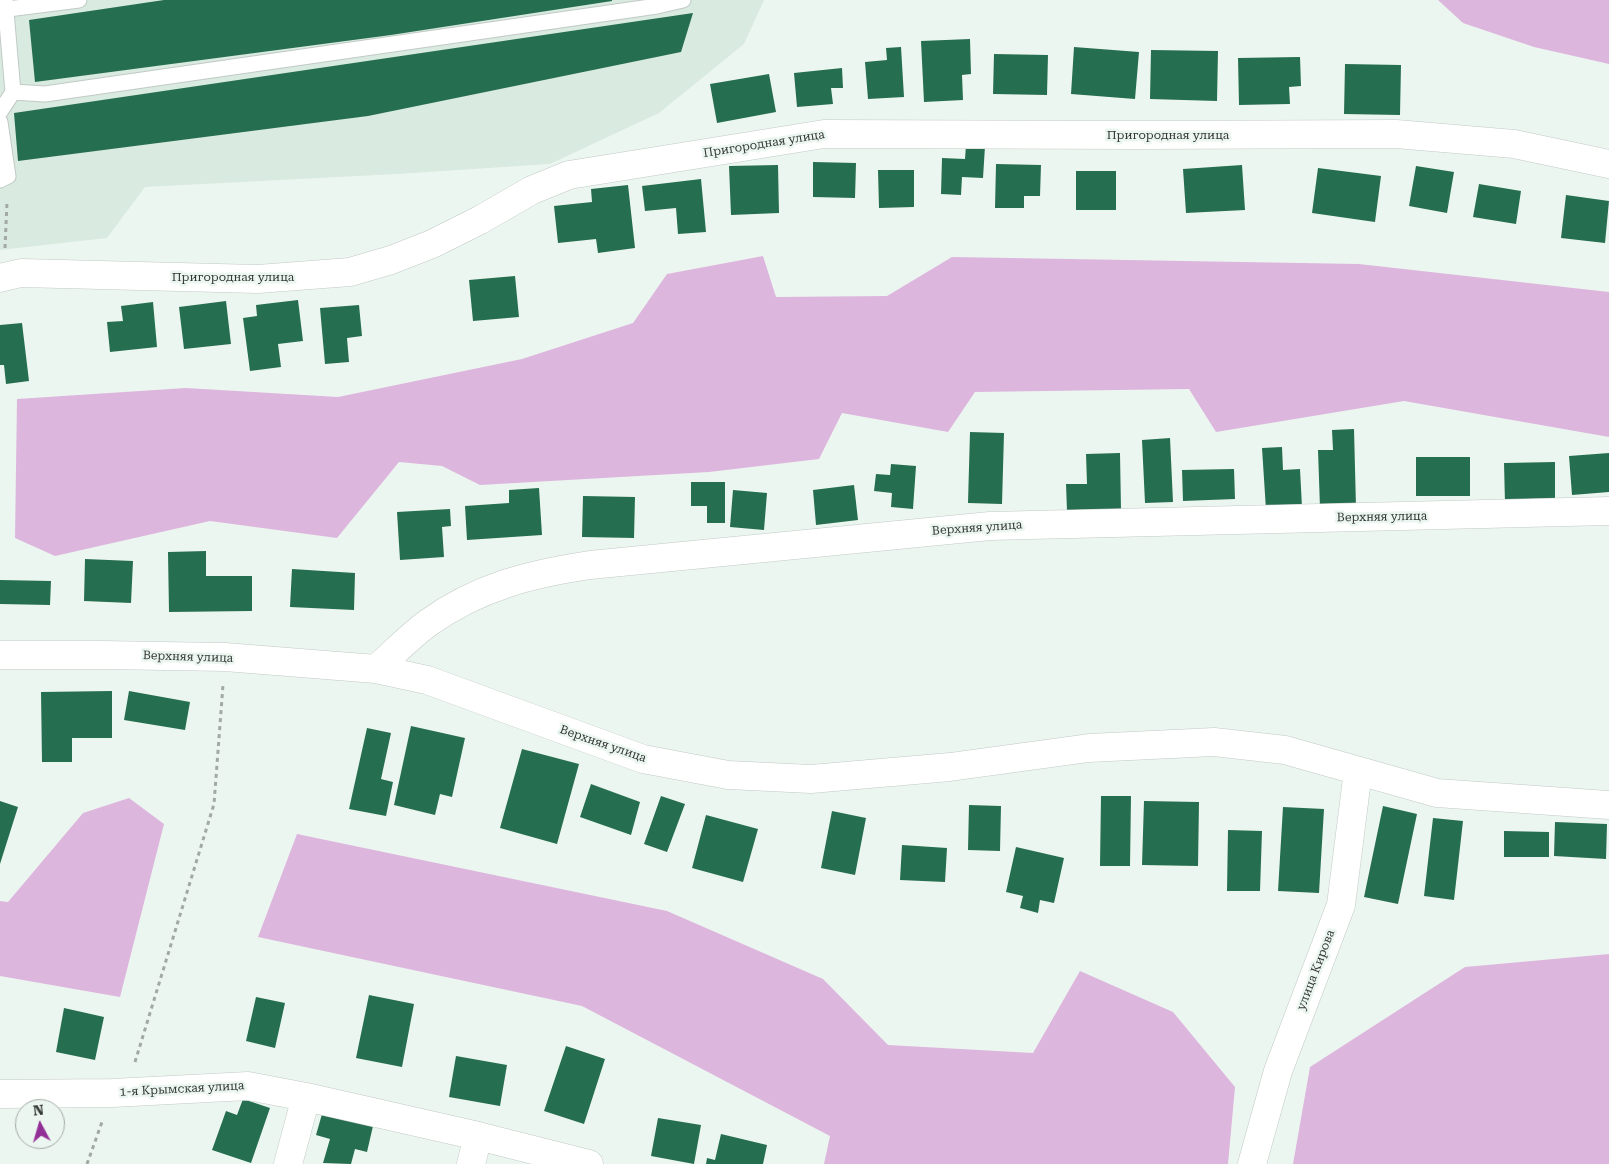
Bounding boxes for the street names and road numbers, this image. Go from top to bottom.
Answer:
street label: Пригородная улица [702,127,826,161]
street label: Пригородная улица [1107,128,1229,142]
street label: Пригородная улица [172,270,294,284]
street label: Верхняя улица [1337,509,1427,525]
street label: Верхняя улица [931,518,1023,538]
street label: Верхняя улица [143,648,233,666]
street label: Верхняя улица [558,722,648,766]
street label: улица Кирова [1294,928,1338,1012]
street label: 1-я Крымская улица [119,1079,245,1099]

